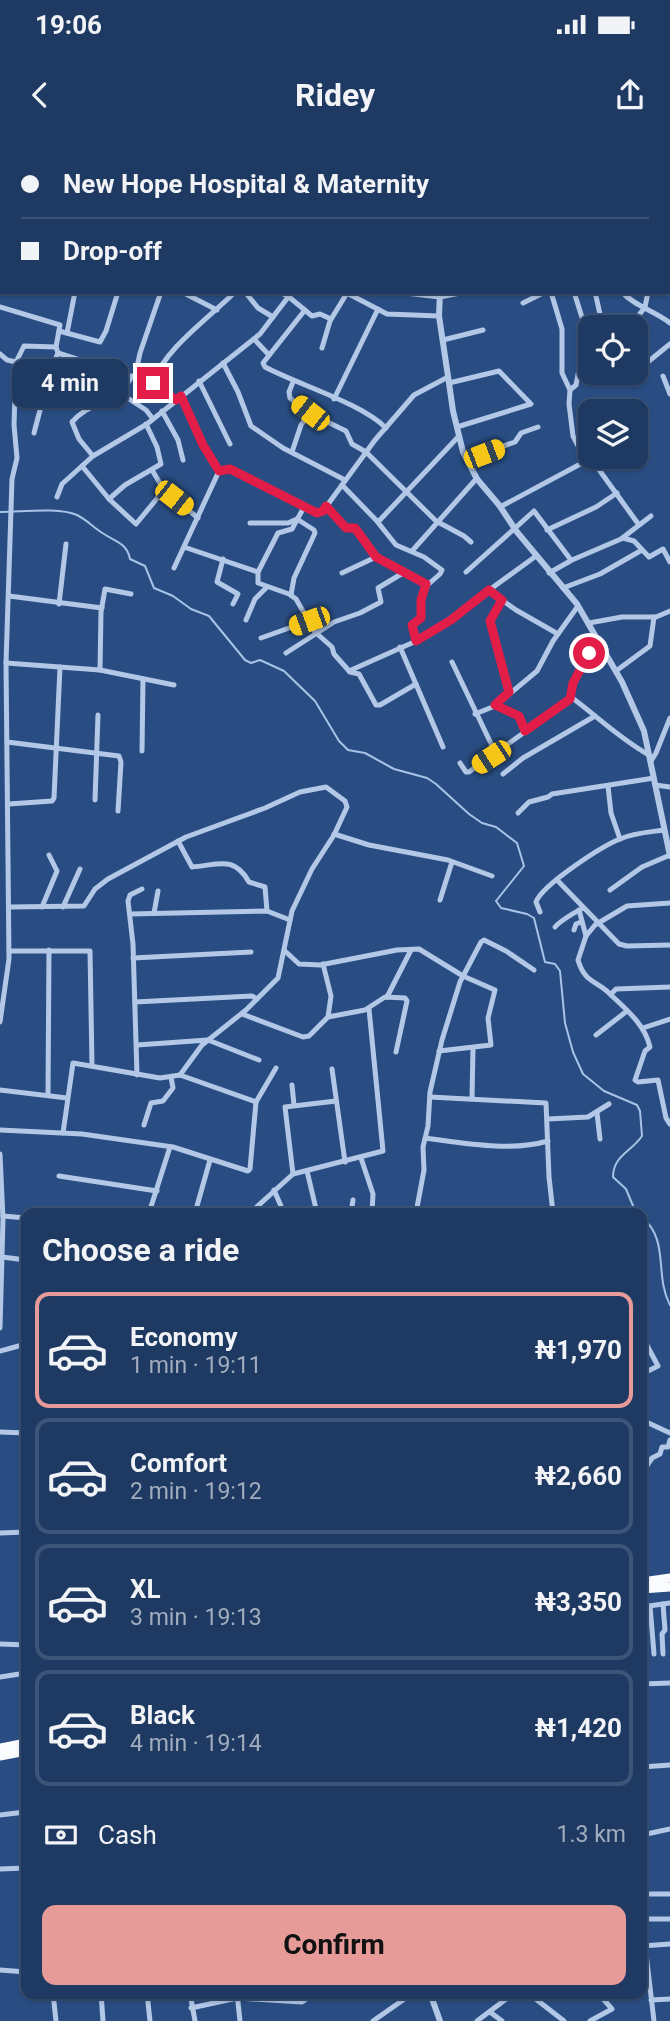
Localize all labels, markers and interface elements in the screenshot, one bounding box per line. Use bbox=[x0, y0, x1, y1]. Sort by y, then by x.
text: 19:06 bbox=[35, 10, 102, 40]
icon: back bbox=[21, 76, 59, 114]
text: Ridey bbox=[295, 76, 375, 114]
icon: share bbox=[611, 76, 649, 114]
text: New Hope Hospital & Maternity bbox=[63, 169, 429, 199]
text: Drop-off bbox=[63, 236, 162, 266]
map controls bbox=[578, 315, 648, 469]
button: locate bbox=[578, 315, 648, 385]
callout: 4 min bbox=[13, 358, 128, 408]
route end bbox=[137, 367, 169, 399]
text: 4 min bbox=[41, 370, 99, 397]
car bbox=[287, 392, 334, 434]
button: layers bbox=[578, 399, 648, 469]
car bbox=[461, 437, 508, 471]
car bbox=[151, 477, 198, 519]
car bbox=[286, 604, 333, 638]
route start bbox=[573, 637, 605, 669]
car bbox=[468, 737, 515, 777]
text: Choose a ride bbox=[42, 1231, 239, 1269]
icon: car bbox=[46, 1319, 109, 1382]
text: Economy bbox=[130, 1322, 237, 1352]
text: ₦1,970 bbox=[535, 1335, 622, 1365]
text: 1 min · 19:11 bbox=[130, 1352, 262, 1379]
icon: car bbox=[46, 1445, 109, 1508]
text: Comfort bbox=[130, 1448, 227, 1478]
text: ₦2,660 bbox=[535, 1461, 622, 1491]
text: 2 min · 19:12 bbox=[130, 1478, 262, 1505]
icon: car bbox=[46, 1571, 109, 1634]
text: XL bbox=[130, 1574, 161, 1604]
text: ₦3,350 bbox=[535, 1587, 622, 1617]
text: 3 min · 19:13 bbox=[130, 1604, 262, 1631]
icon: car bbox=[46, 1697, 109, 1760]
text: Black bbox=[130, 1700, 195, 1730]
text: ₦1,420 bbox=[535, 1713, 622, 1743]
text: 4 min · 19:14 bbox=[130, 1730, 262, 1757]
icon: cash bbox=[42, 1816, 80, 1854]
text: Cash bbox=[98, 1820, 157, 1850]
text: 1.3 km bbox=[557, 1821, 626, 1848]
button: Confirm bbox=[42, 1905, 626, 1985]

